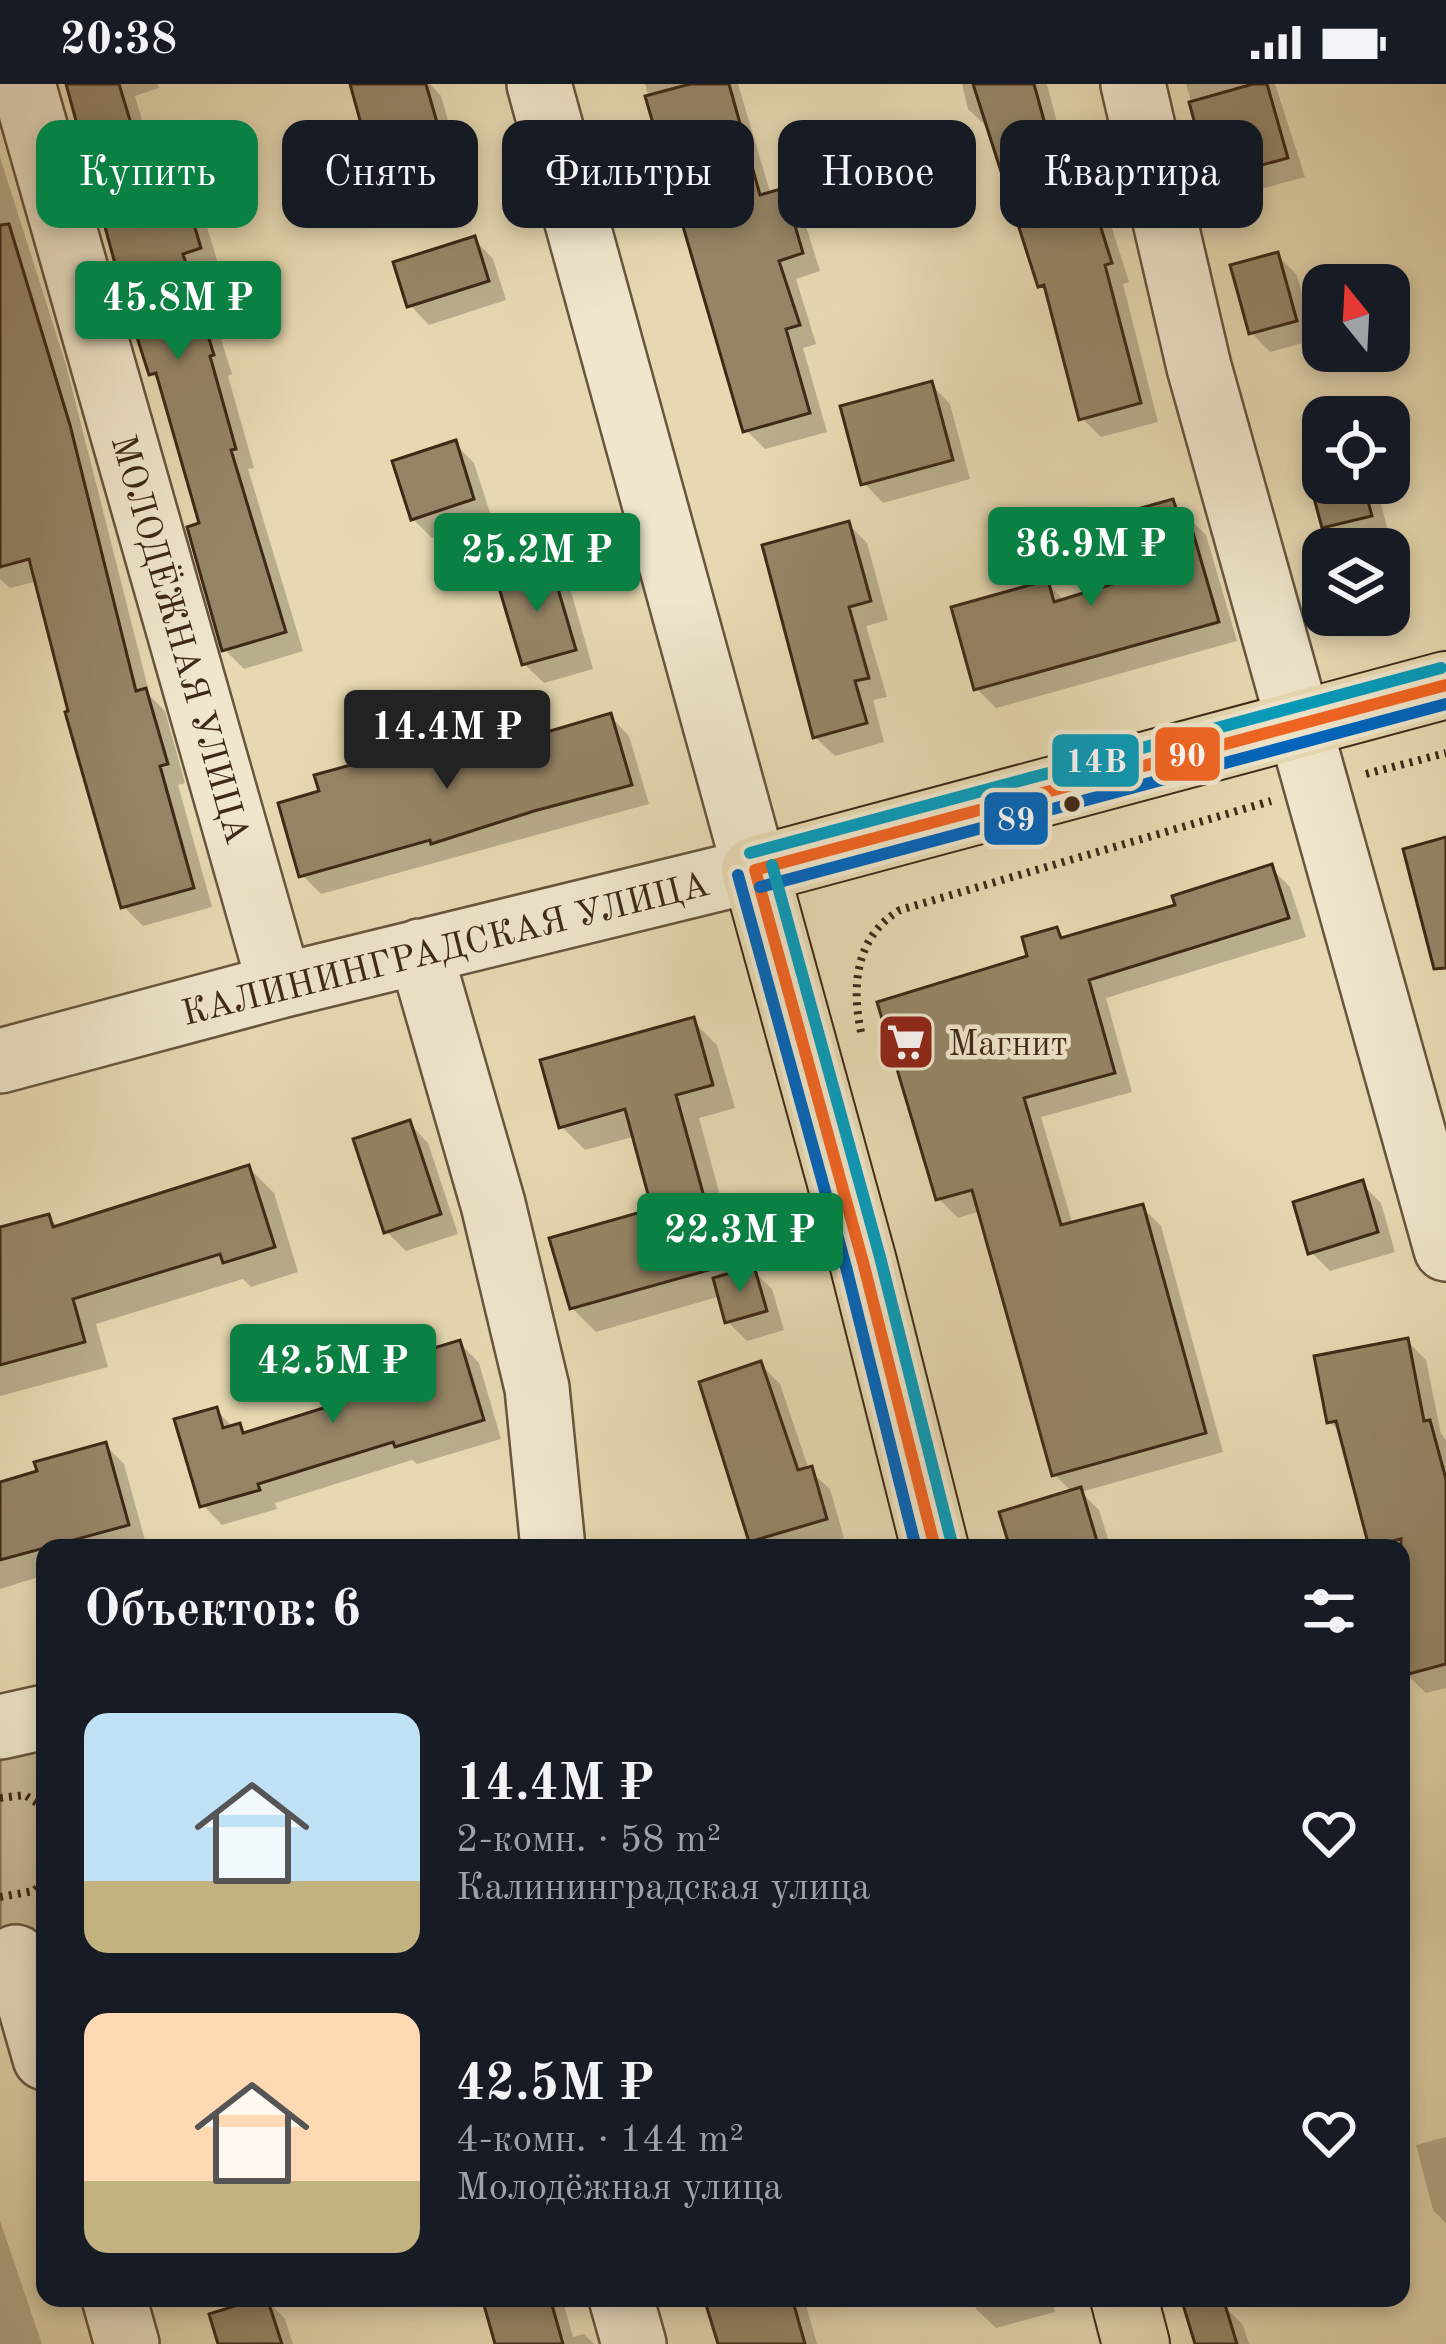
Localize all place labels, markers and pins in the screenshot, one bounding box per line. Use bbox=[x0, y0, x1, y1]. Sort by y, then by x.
pin: 45.8M ₽ bbox=[67, 261, 289, 363]
pin: 36.9M ₽ bbox=[980, 507, 1202, 609]
pin: 25.2M ₽ bbox=[426, 513, 648, 615]
pin: 14.4M ₽ bbox=[336, 690, 558, 792]
unlabelled marker bbox=[1061, 793, 1083, 815]
supermarket icon: Магнит bbox=[875, 1011, 937, 1073]
place label: Магнит bbox=[948, 1028, 1068, 1064]
pin: 22.3M ₽ bbox=[629, 1193, 851, 1295]
pin: 42.5M ₽ bbox=[222, 1324, 444, 1426]

